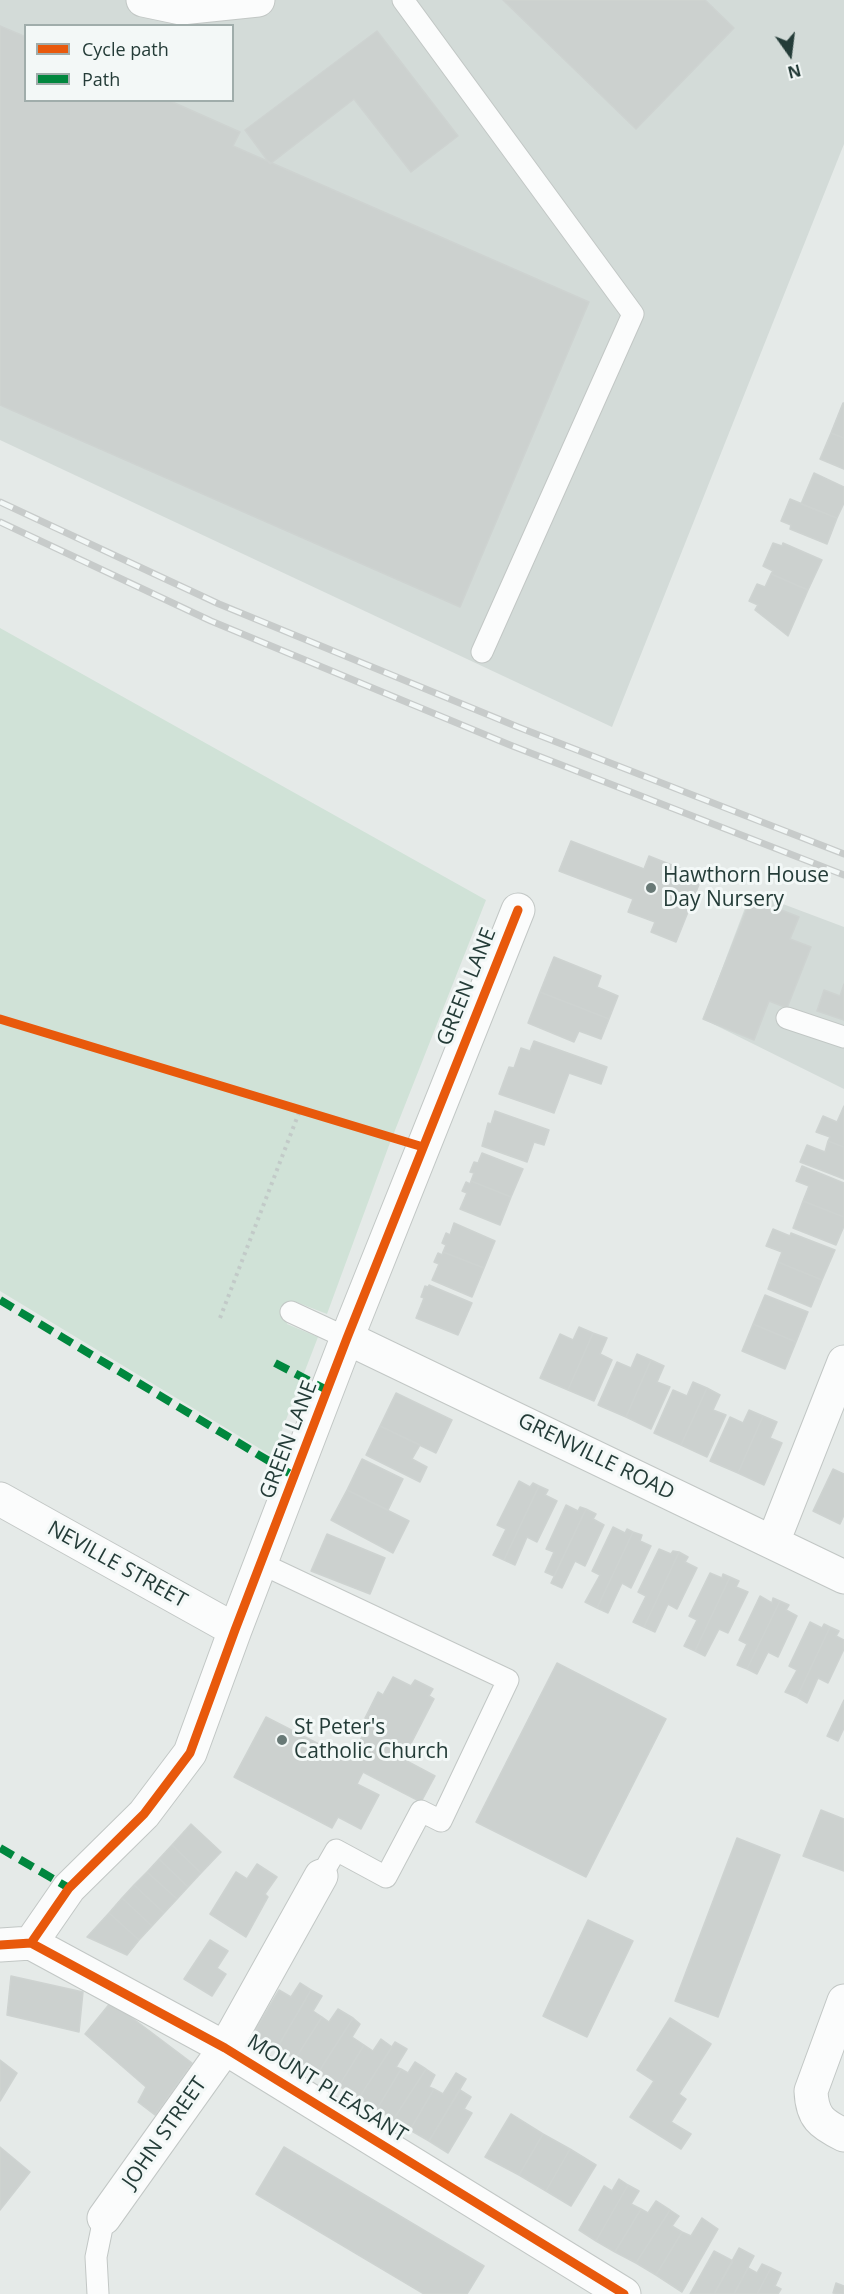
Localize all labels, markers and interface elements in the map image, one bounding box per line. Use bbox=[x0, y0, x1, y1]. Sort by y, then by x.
legend bbox=[24, 24, 234, 102]
north arrow bbox=[760, 24, 820, 84]
text: Cycle path bbox=[82, 37, 169, 61]
text: N bbox=[785, 59, 803, 84]
text: Path bbox=[82, 67, 120, 91]
place label: Hawthorn House Day Nursery bbox=[663, 863, 829, 913]
marker: Hawthorn House Day Nursery bbox=[644, 881, 658, 895]
street label: GREEN LANE bbox=[432, 925, 502, 1049]
street label: GREEN LANE bbox=[255, 1377, 323, 1503]
street label: GRENVILLE ROAD bbox=[514, 1408, 678, 1506]
street label: NEVILLE STREET bbox=[43, 1516, 191, 1614]
place label: St Peter's Catholic Church bbox=[294, 1715, 449, 1765]
marker: St Peter's Catholic Church bbox=[275, 1733, 289, 1747]
street label: MOUNT PLEASANT bbox=[242, 2030, 412, 2148]
street label: JOHN STREET bbox=[117, 2073, 213, 2193]

